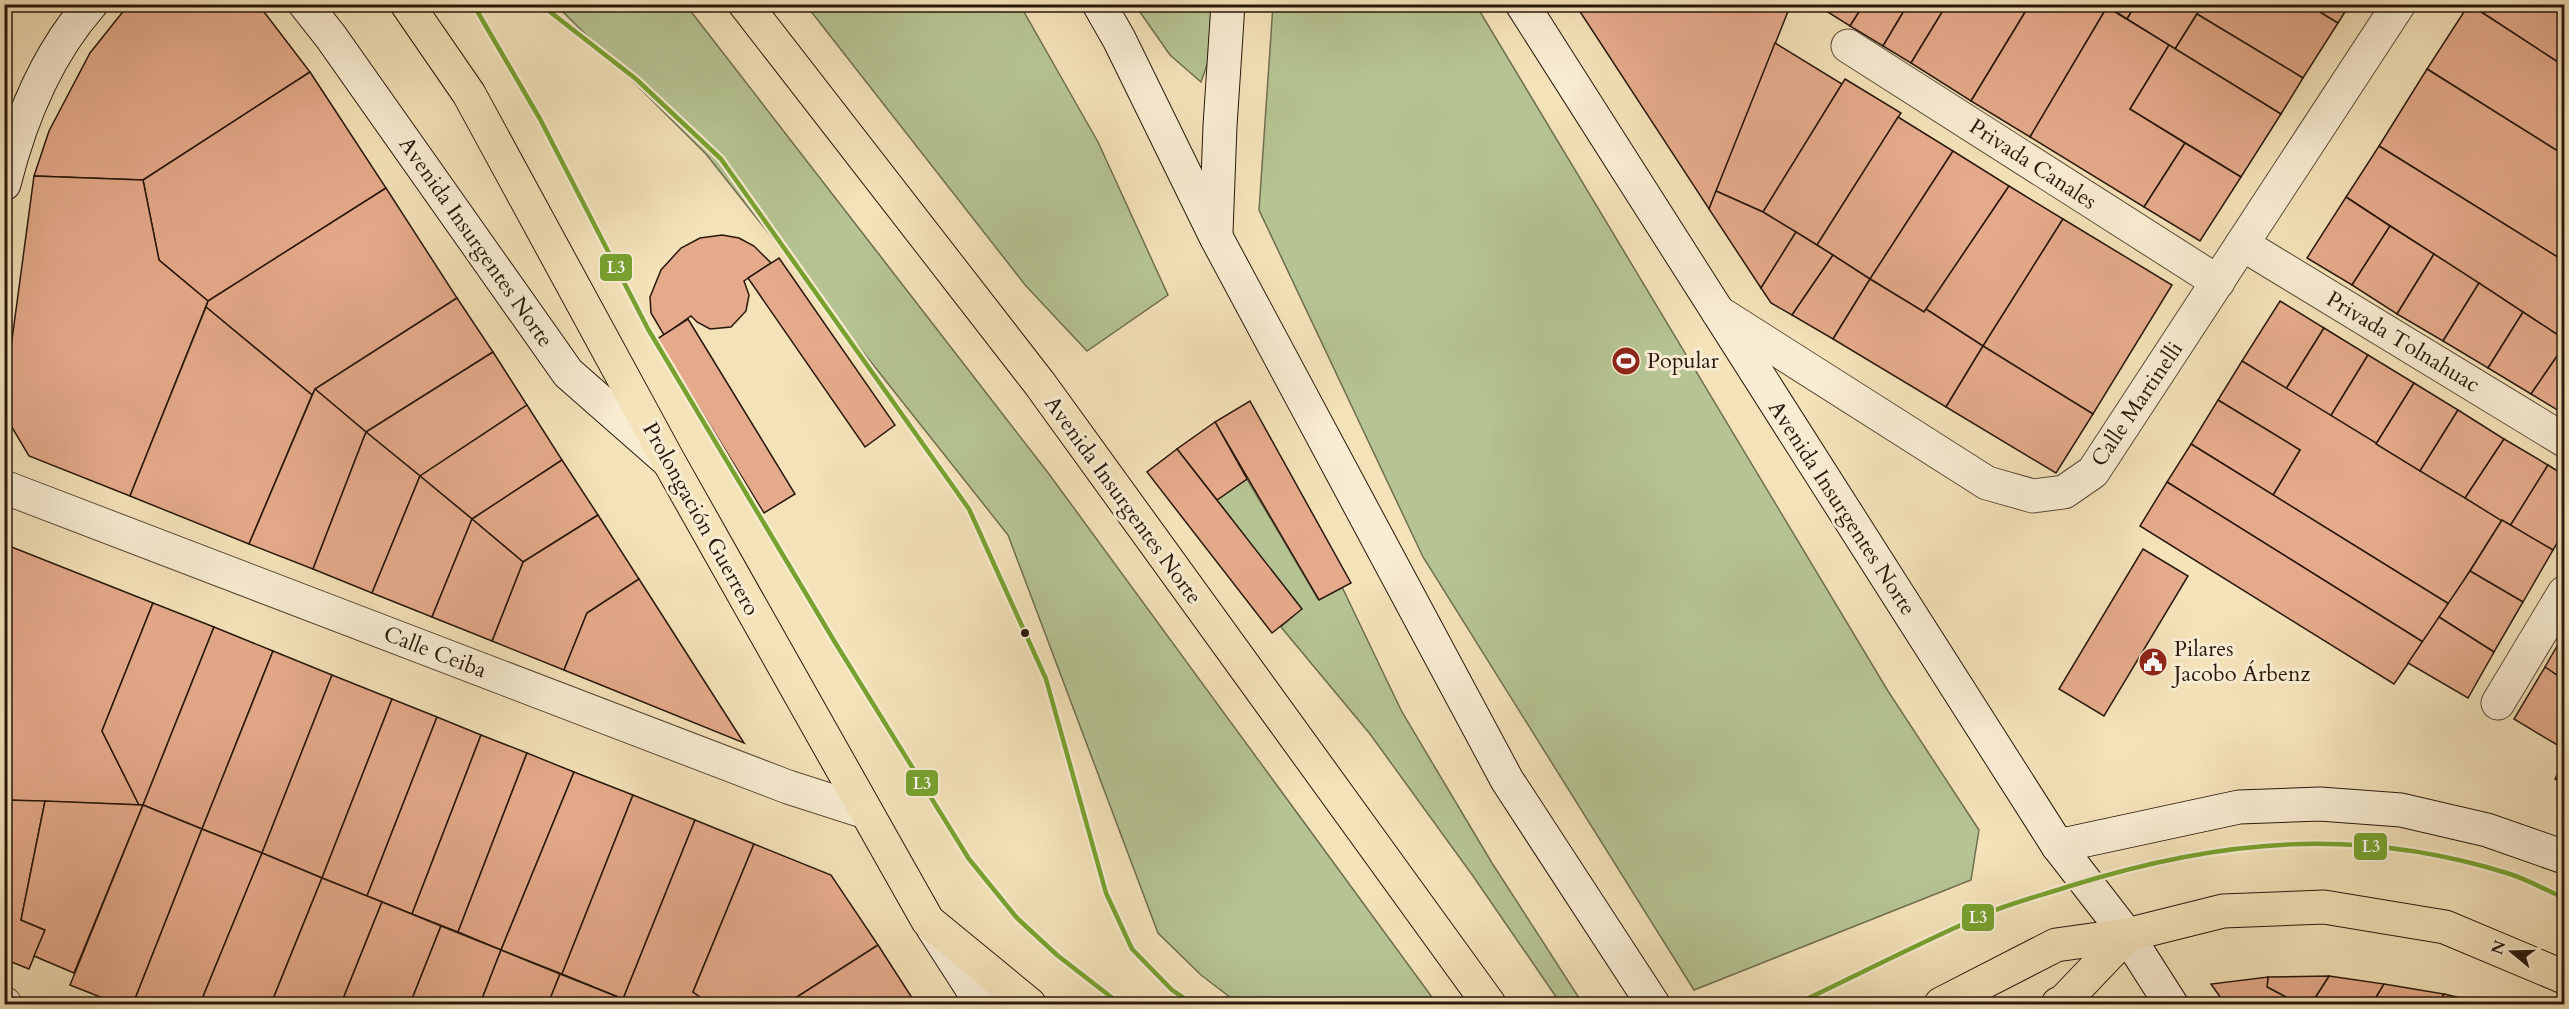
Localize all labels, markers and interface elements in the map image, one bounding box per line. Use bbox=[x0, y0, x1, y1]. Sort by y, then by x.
street label: Privada Canales bbox=[1963, 112, 2103, 216]
street label: Avenida Insurgentes Norte bbox=[392, 131, 560, 353]
line badge: L3 bbox=[599, 253, 633, 282]
text: L3 bbox=[607, 257, 625, 279]
street label: Privada Tolnahuac bbox=[2321, 284, 2485, 400]
street label: Calle Martinelli bbox=[2084, 336, 2190, 472]
sports icon: Popular bbox=[1610, 345, 1642, 377]
place label: Popular bbox=[1647, 346, 1720, 376]
street label: Avenida Insurgentes Norte bbox=[1037, 390, 1209, 610]
street label: Avenida Insurgentes Norte bbox=[1761, 395, 1923, 621]
street label: Prolongación Guerrero bbox=[635, 417, 767, 621]
street label: Calle Ceiba bbox=[379, 619, 491, 685]
unlabelled marker bbox=[1019, 627, 1031, 639]
place label: Pilares Jacobo Árbenz bbox=[2171, 634, 2310, 689]
public building icon: Pilares Jacobo Árbenz bbox=[2137, 646, 2169, 678]
line badge: L3 bbox=[905, 769, 939, 797]
text: L3 bbox=[913, 773, 931, 795]
line badge: L3 bbox=[2353, 832, 2388, 861]
text: L3 bbox=[2362, 836, 2380, 858]
line badge: L3 bbox=[1961, 903, 1995, 932]
text: L3 bbox=[1969, 907, 1987, 929]
north arrow bbox=[2482, 922, 2542, 982]
text: N bbox=[2486, 937, 2511, 958]

